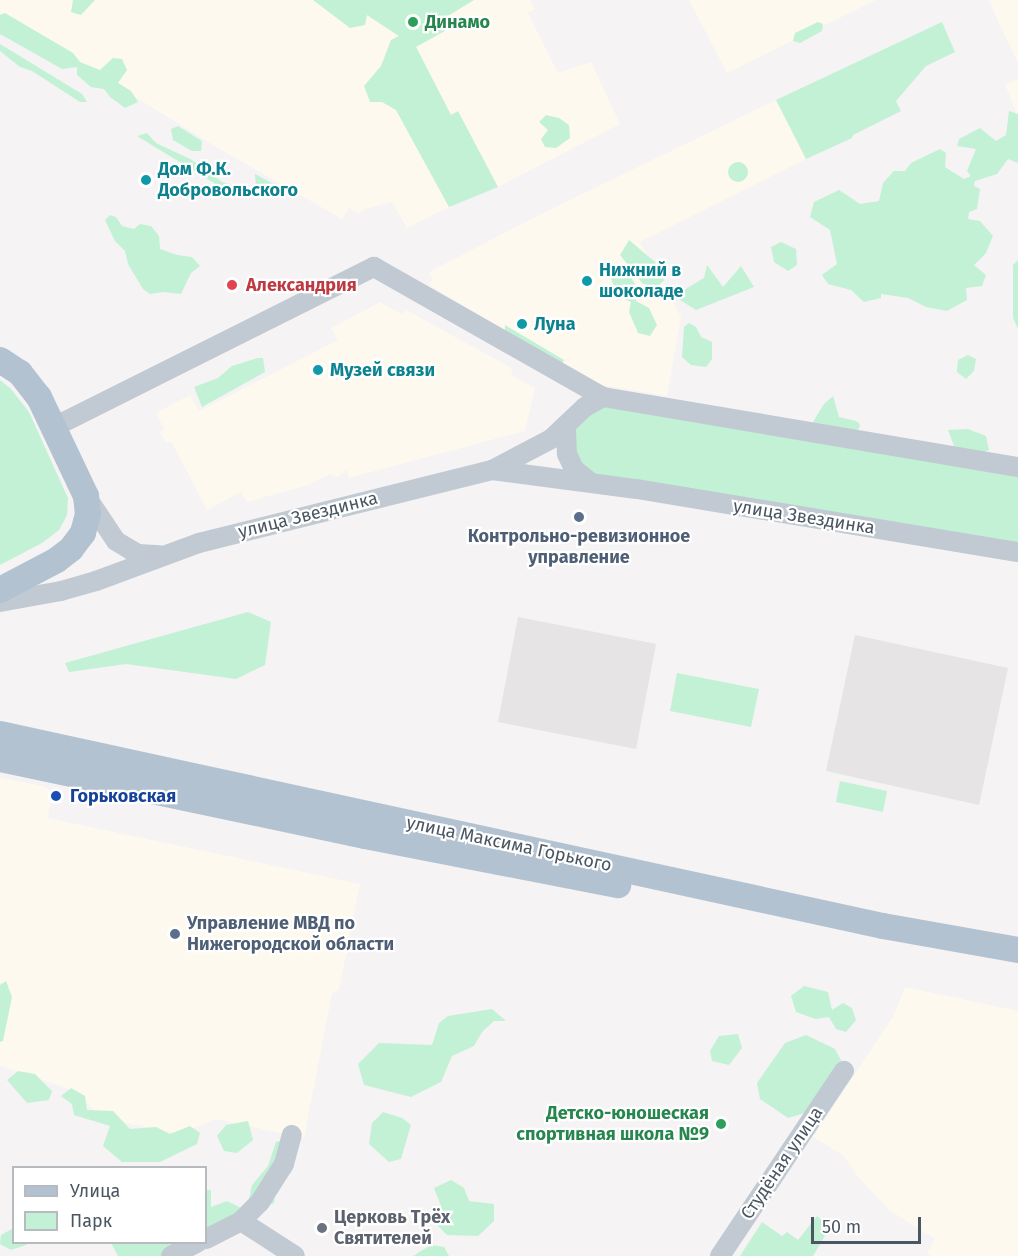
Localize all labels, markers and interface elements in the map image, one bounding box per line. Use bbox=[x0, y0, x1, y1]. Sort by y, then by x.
place label: Динамо bbox=[425, 11, 490, 33]
marker: Динамо bbox=[406, 15, 420, 29]
place label: Дом Ф.К. Добровольского bbox=[158, 159, 298, 201]
marker: Дом Ф.К. Добровольского bbox=[139, 173, 153, 187]
place label: Нижний в шоколаде bbox=[599, 260, 684, 302]
place label: Александрия bbox=[246, 274, 357, 296]
marker: Нижний в шоколаде bbox=[580, 274, 594, 288]
marker: Александрия bbox=[223, 276, 241, 294]
place label: Луна bbox=[534, 313, 576, 335]
marker: Луна bbox=[515, 317, 529, 331]
place label: Музей связи bbox=[330, 359, 435, 381]
marker: Музей связи bbox=[311, 363, 325, 377]
street label: улица Звездинка bbox=[236, 487, 380, 543]
street label: улица Звездинка bbox=[732, 495, 876, 539]
marker: Контрольно-ревизионное управление bbox=[572, 510, 586, 524]
place label: Контрольно-ревизионное управление bbox=[468, 526, 690, 568]
place label: Горьковская bbox=[70, 785, 176, 807]
marker: Горьковская bbox=[47, 787, 65, 805]
street label: улица Максима Горького bbox=[404, 812, 614, 876]
place label: Управление МВД по Нижегородской области bbox=[187, 913, 394, 956]
marker: Управление МВД по Нижегородской области bbox=[168, 927, 182, 941]
place label: Детско-юношеская спортивная школа №9 bbox=[516, 1103, 709, 1146]
street label: Студёная улица bbox=[736, 1103, 828, 1223]
marker: Детско-юношеская спортивная школа №9 bbox=[714, 1117, 728, 1131]
legend bbox=[12, 1166, 207, 1244]
text: Улица bbox=[70, 1180, 120, 1202]
scale bar bbox=[814, 1205, 924, 1243]
place label: Церковь Трёх Святителей bbox=[334, 1207, 450, 1250]
text: Парк bbox=[70, 1210, 112, 1232]
text: 50 m bbox=[822, 1216, 861, 1238]
marker: Церковь Трёх Святителей bbox=[315, 1221, 329, 1235]

